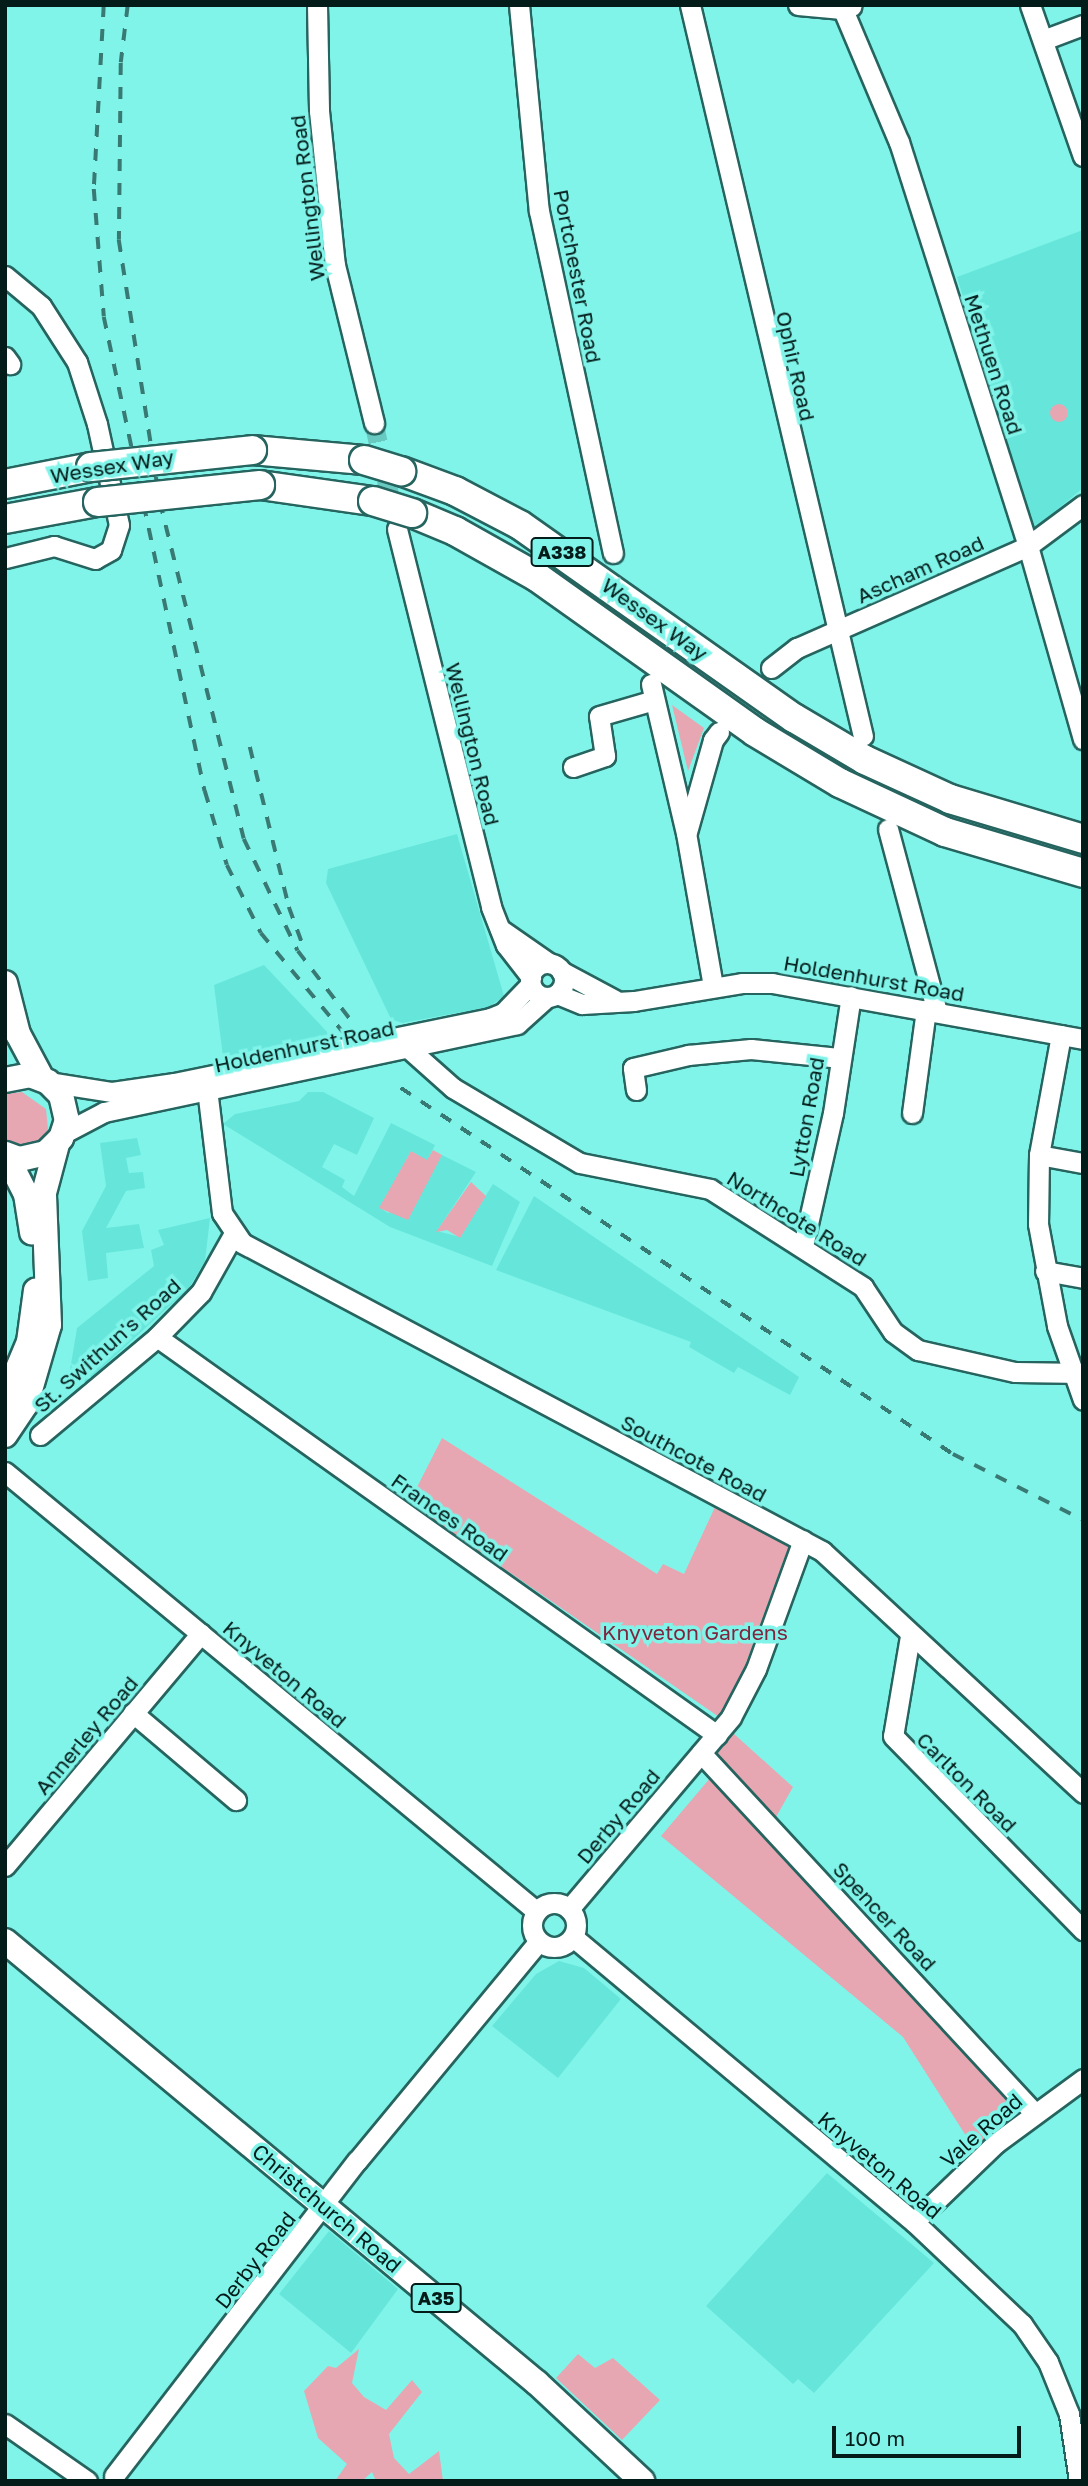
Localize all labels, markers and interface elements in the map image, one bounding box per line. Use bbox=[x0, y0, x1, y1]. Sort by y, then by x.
street label: Wellington Road bbox=[284, 114, 330, 282]
street label: Portchester Road bbox=[549, 187, 607, 365]
street label: Methuen Road bbox=[959, 291, 1029, 437]
street label: Ophir Road bbox=[771, 309, 821, 423]
street label: Wessex Way bbox=[48, 444, 176, 488]
street label: Ascham Road bbox=[852, 530, 988, 608]
road number: A338 bbox=[530, 537, 594, 568]
street label: Wessex Way bbox=[597, 572, 713, 666]
street label: Wellington Road bbox=[441, 660, 505, 828]
street label: Holdenhurst Road bbox=[782, 950, 966, 1006]
street label: Holdenhurst Road bbox=[212, 1015, 396, 1077]
street label: Lytton Road bbox=[783, 1055, 829, 1179]
street label: Northcote Road bbox=[723, 1165, 871, 1271]
street label: St. Swithun's Road bbox=[28, 1273, 186, 1417]
street label: Southcote Road bbox=[617, 1409, 771, 1507]
street label: Frances Road bbox=[387, 1467, 513, 1567]
street label: Knyveton Road bbox=[218, 1615, 352, 1733]
park label: Knyveton Gardens bbox=[602, 1619, 788, 1645]
street label: Annerley Road bbox=[29, 1671, 143, 1799]
street label: Carlton Road bbox=[912, 1727, 1022, 1837]
street label: Derby Road bbox=[571, 1763, 665, 1869]
street label: Spencer Road bbox=[828, 1856, 942, 1976]
street label: Vale Road bbox=[935, 2088, 1027, 2172]
street label: Knyveton Road bbox=[813, 2106, 947, 2224]
street label: Christchurch Road bbox=[247, 2138, 407, 2278]
street label: Derby Road bbox=[209, 2207, 301, 2313]
road number: A35 bbox=[410, 2282, 462, 2314]
scale bar bbox=[836, 2412, 1025, 2456]
text: 100 m bbox=[845, 2425, 905, 2451]

